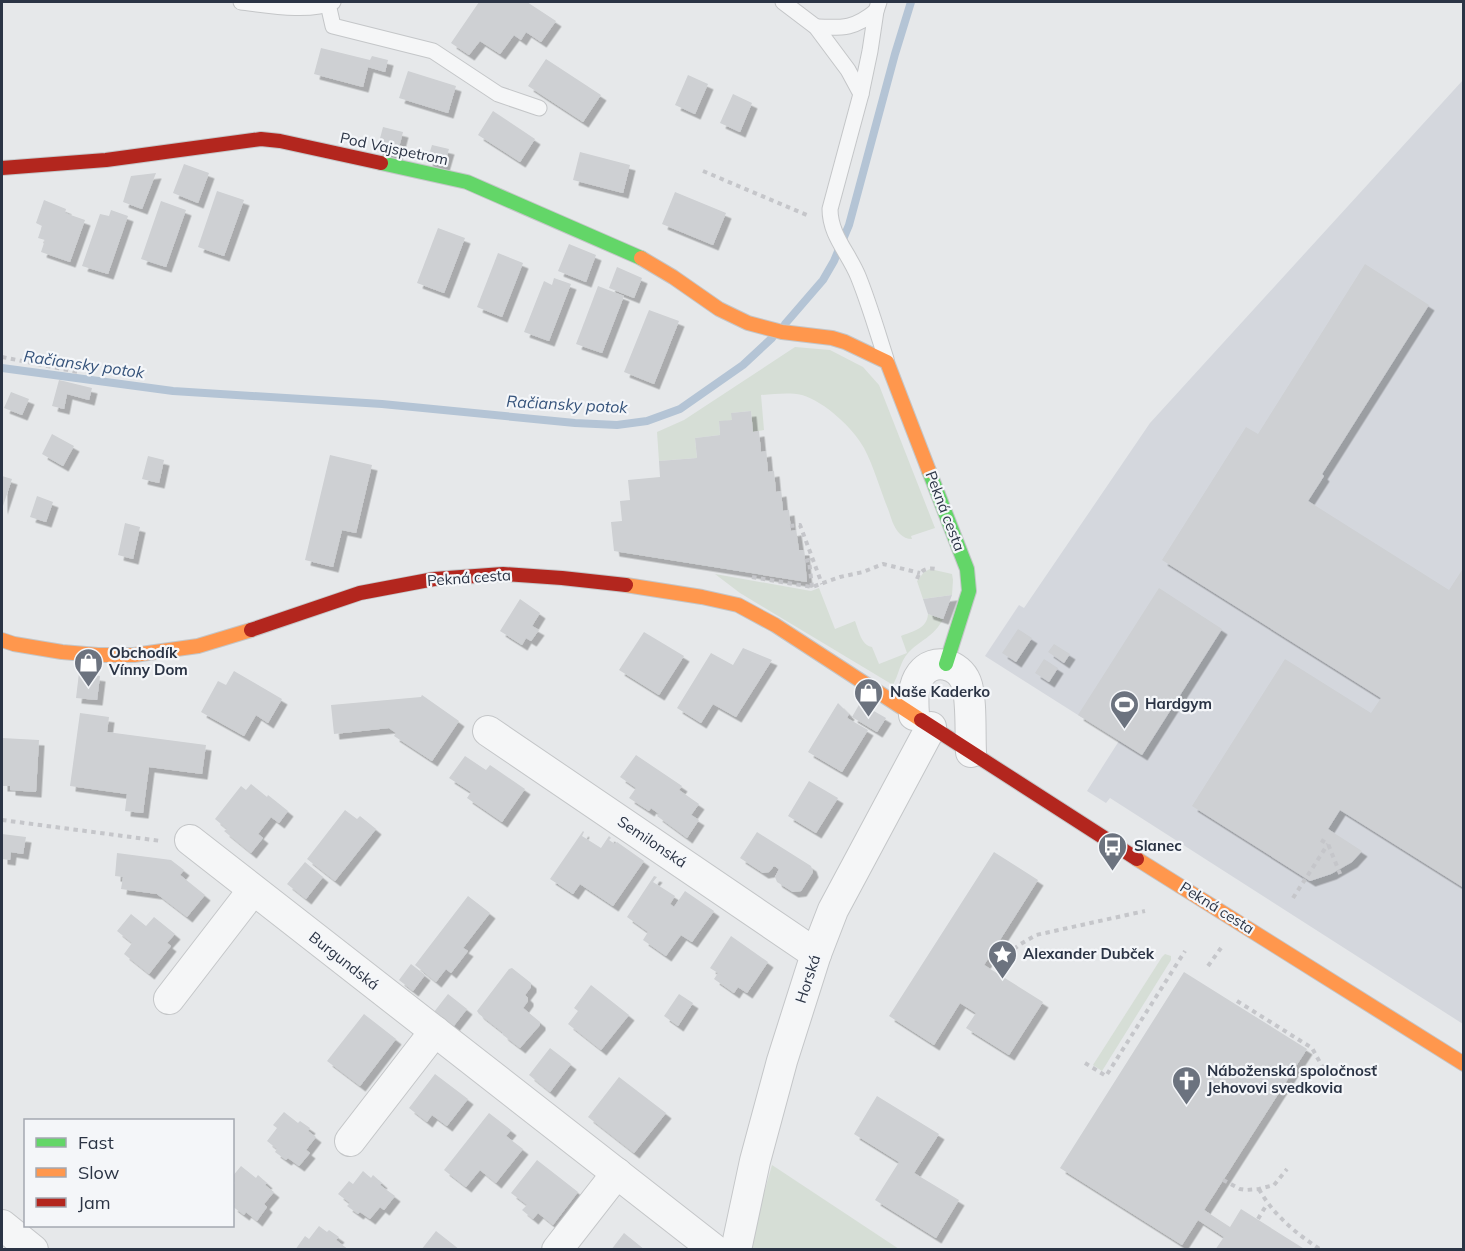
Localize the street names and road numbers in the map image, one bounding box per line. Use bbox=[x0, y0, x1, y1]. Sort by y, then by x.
street label: Pod Vajspetrom bbox=[338, 128, 450, 169]
street label: Pekná cesta bbox=[922, 468, 969, 553]
street label: Pekná cesta bbox=[426, 565, 512, 590]
street label: Semilonská bbox=[614, 812, 690, 872]
street label: Pekná cesta bbox=[1177, 877, 1258, 938]
street label: Burgundská bbox=[305, 927, 383, 994]
street label: Horská bbox=[791, 952, 824, 1005]

